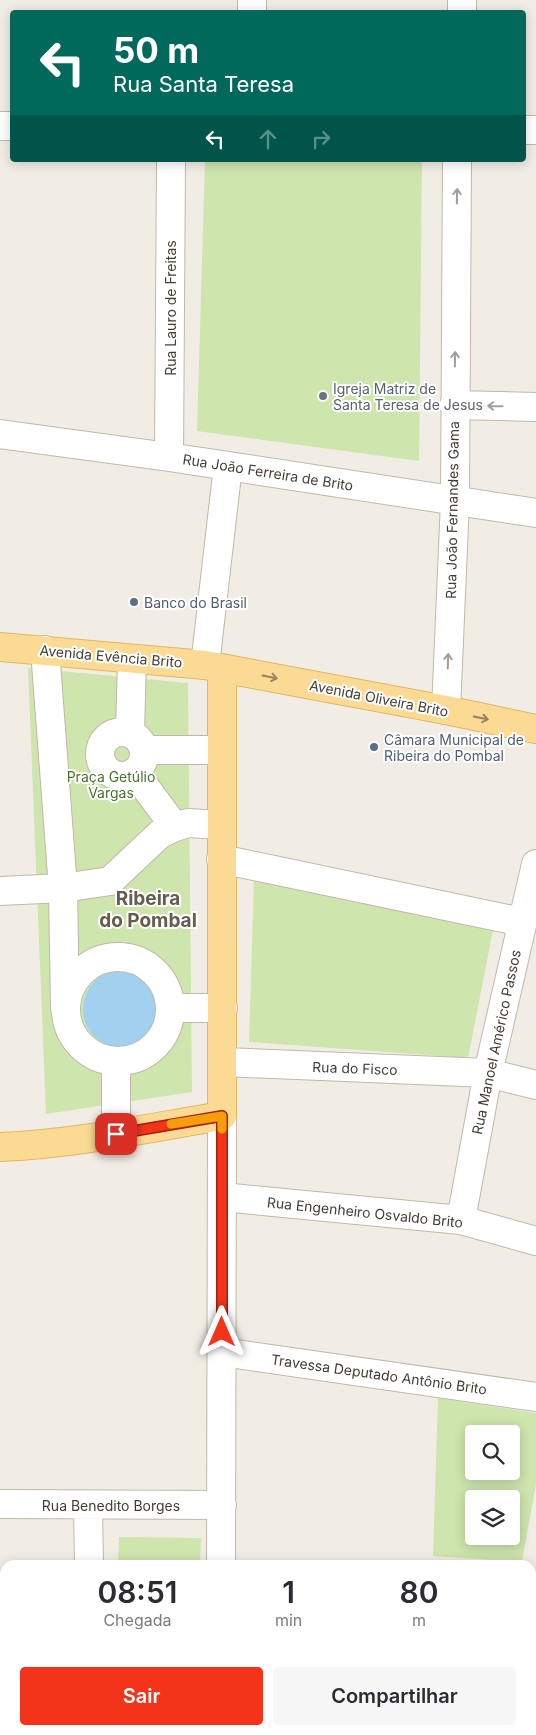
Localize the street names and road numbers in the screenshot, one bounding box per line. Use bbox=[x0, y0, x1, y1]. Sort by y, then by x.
street label: Rua Lauro de Freitas bbox=[162, 240, 179, 376]
street label: Rua João Fernandes Gama bbox=[442, 421, 462, 599]
street label: Rua João Ferreira de Brito bbox=[182, 450, 354, 494]
street label: Avenida Evência Brito bbox=[39, 641, 183, 671]
street label: Avenida Oliveira Brito bbox=[308, 676, 450, 720]
street label: Rua Manoel Américo Passos bbox=[468, 948, 524, 1136]
street label: Rua do Fisco bbox=[312, 1058, 398, 1078]
street label: Rua Engenheiro Osvaldo Brito bbox=[266, 1193, 464, 1231]
street label: Travessa Deputado Antônio Brito bbox=[270, 1350, 488, 1398]
street label: Rua Benedito Borges bbox=[42, 1497, 180, 1514]

